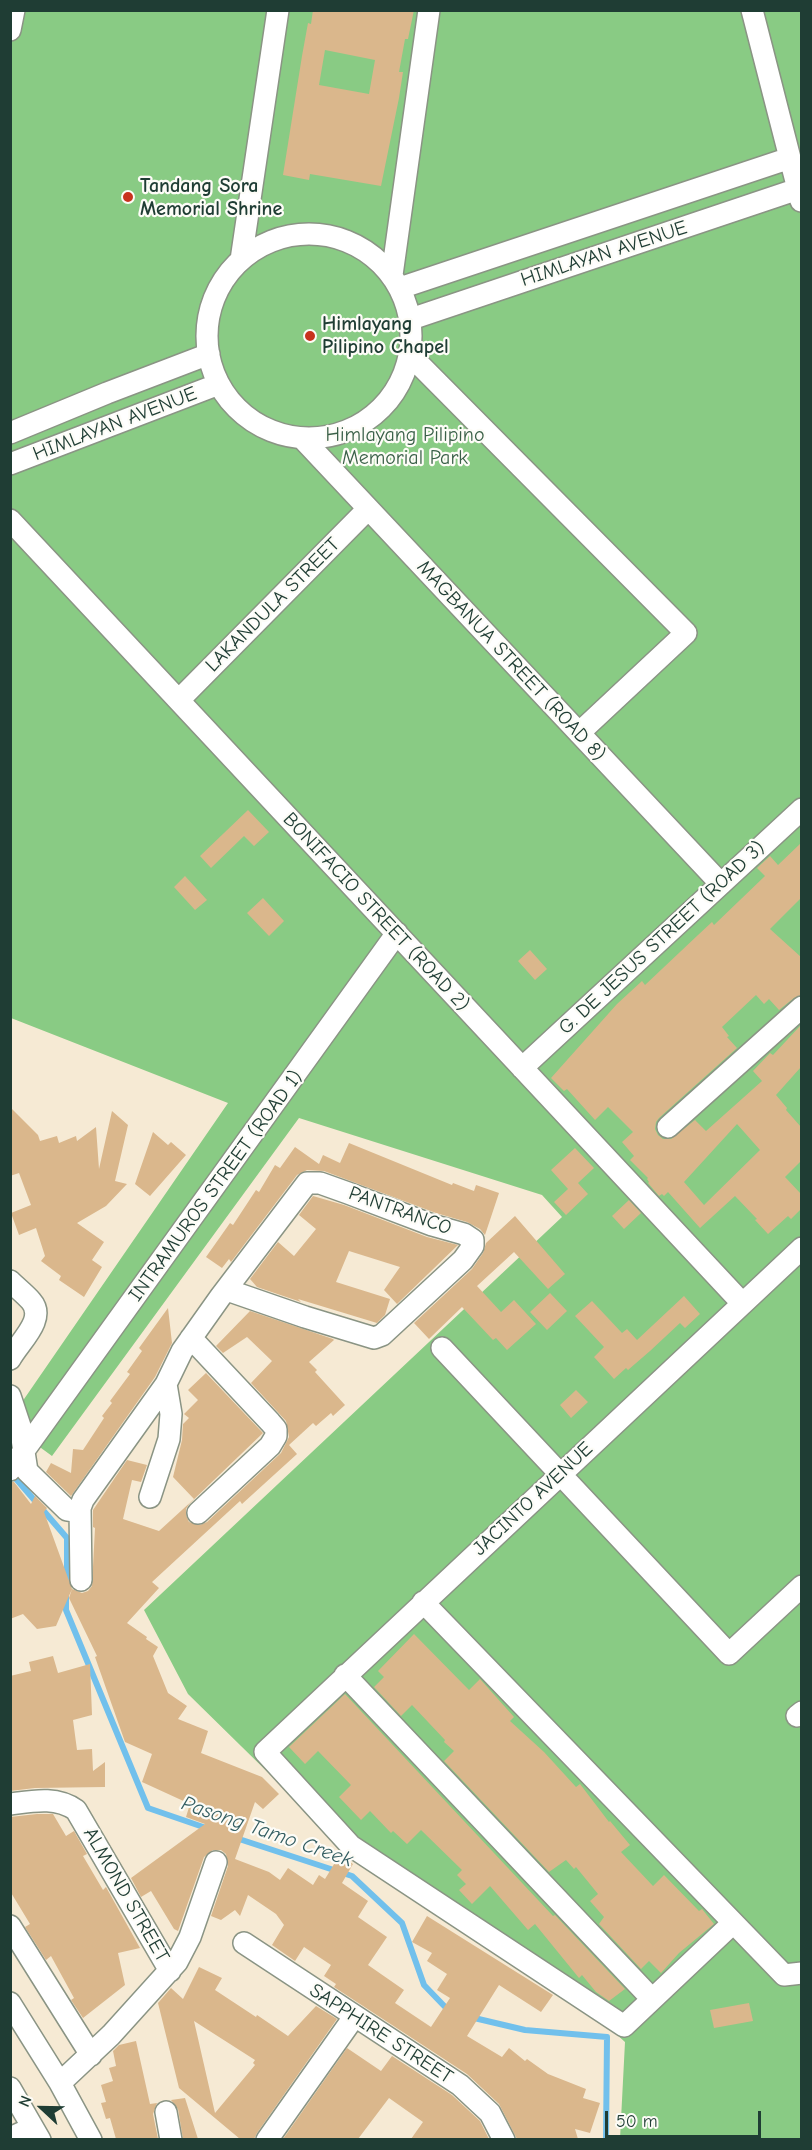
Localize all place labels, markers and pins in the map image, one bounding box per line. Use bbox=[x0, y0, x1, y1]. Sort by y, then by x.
place label: Tandang Sora Memorial Shrine bbox=[140, 174, 282, 221]
marker: Tandang Sora Memorial Shrine bbox=[121, 190, 135, 204]
place label: Himlayang Pilipino Chapel bbox=[322, 312, 449, 359]
marker: Himlayang Pilipino Chapel bbox=[303, 329, 317, 343]

